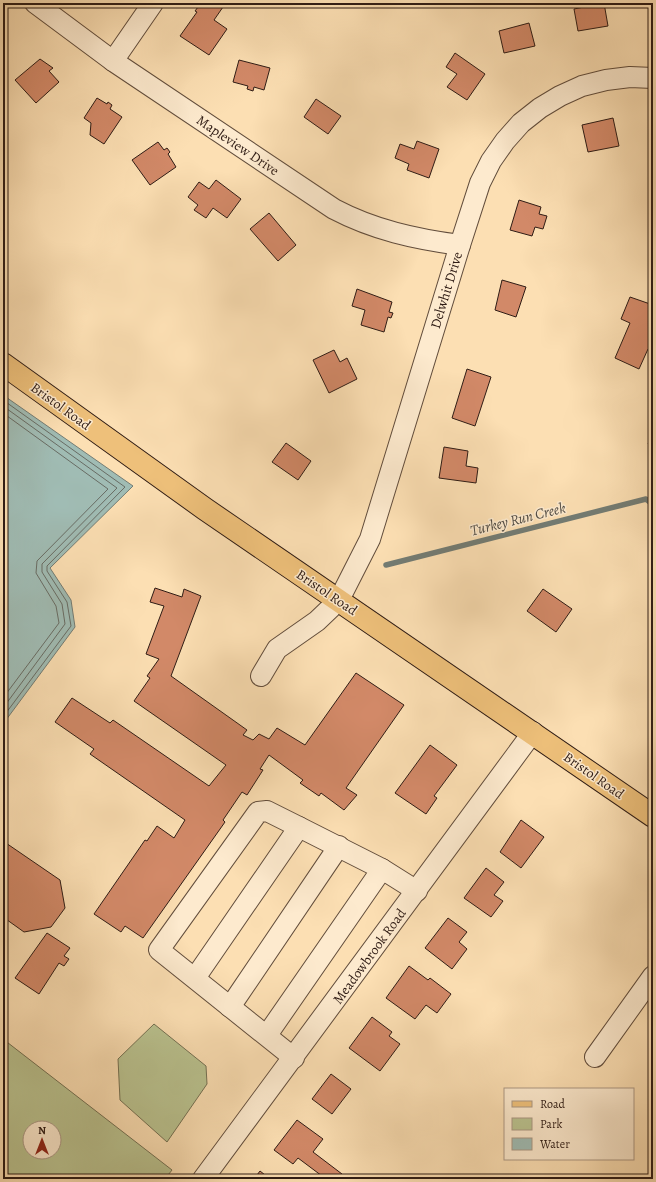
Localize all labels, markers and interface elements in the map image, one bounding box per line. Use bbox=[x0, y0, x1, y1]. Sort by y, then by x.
street label: Mapleview Drive bbox=[193, 111, 283, 180]
street label: Delwhit Drive bbox=[426, 249, 467, 331]
street label: Bristol Road bbox=[27, 378, 95, 435]
water label: Turkey Run Creek bbox=[468, 497, 568, 541]
street label: Bristol Road bbox=[292, 565, 361, 620]
street label: Bristol Road bbox=[560, 748, 628, 804]
street label: Meadowbrook Road bbox=[328, 904, 411, 1008]
legend bbox=[504, 1088, 634, 1160]
text: Road bbox=[540, 1096, 566, 1112]
text: Park bbox=[540, 1116, 563, 1132]
north arrow bbox=[22, 1120, 62, 1160]
text: N bbox=[38, 1123, 46, 1138]
text: Water bbox=[539, 1136, 570, 1152]

